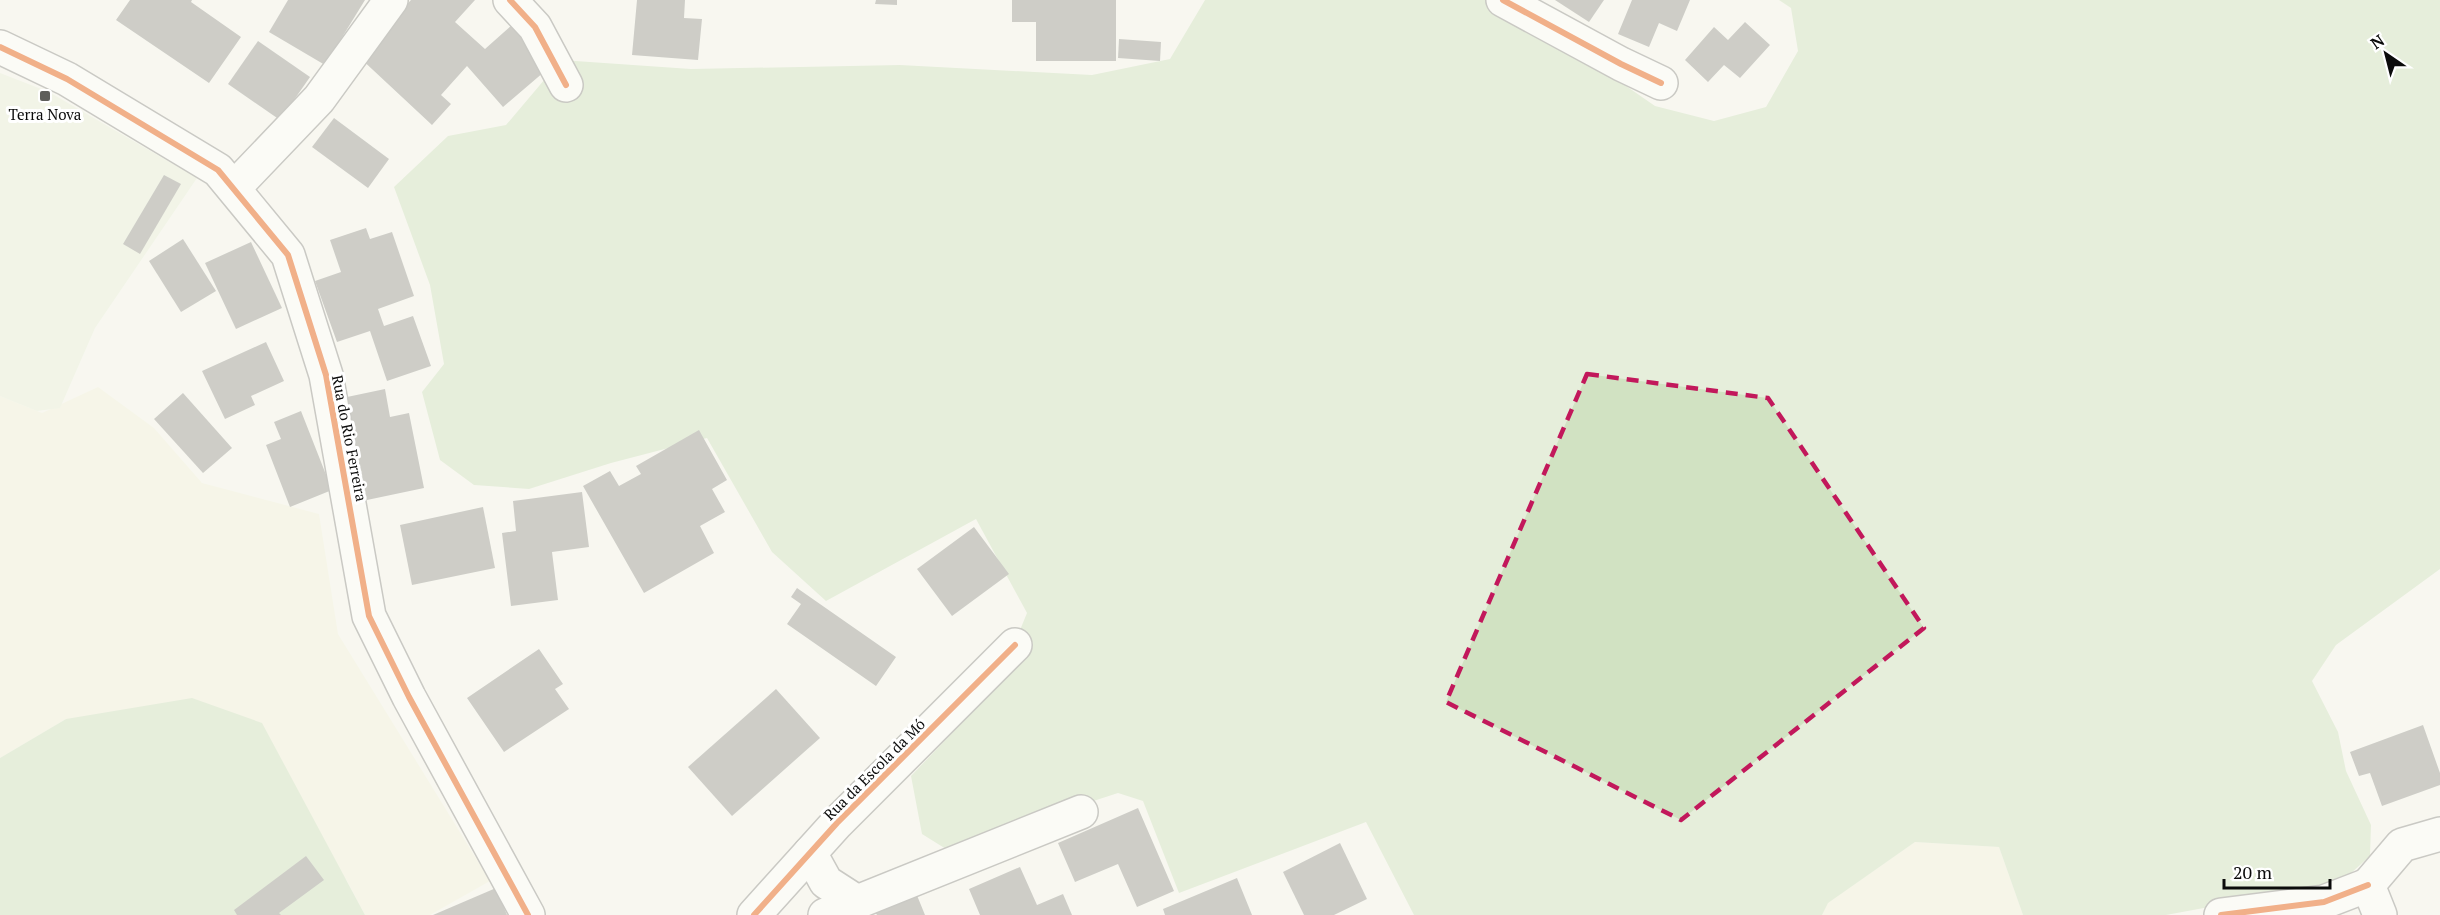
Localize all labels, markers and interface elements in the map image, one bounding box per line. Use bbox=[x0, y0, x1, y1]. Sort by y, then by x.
north arrow bbox=[2356, 24, 2416, 84]
text: N bbox=[2366, 29, 2389, 54]
marker: Terra Nova bbox=[38, 89, 52, 103]
place label: Terra Nova bbox=[9, 104, 82, 124]
street label: Rua do Rio Ferreira bbox=[328, 373, 372, 503]
street label: Rua da Escola da Mó bbox=[819, 714, 929, 824]
scale bar bbox=[2224, 852, 2330, 890]
text: 20 m bbox=[2233, 860, 2273, 884]

